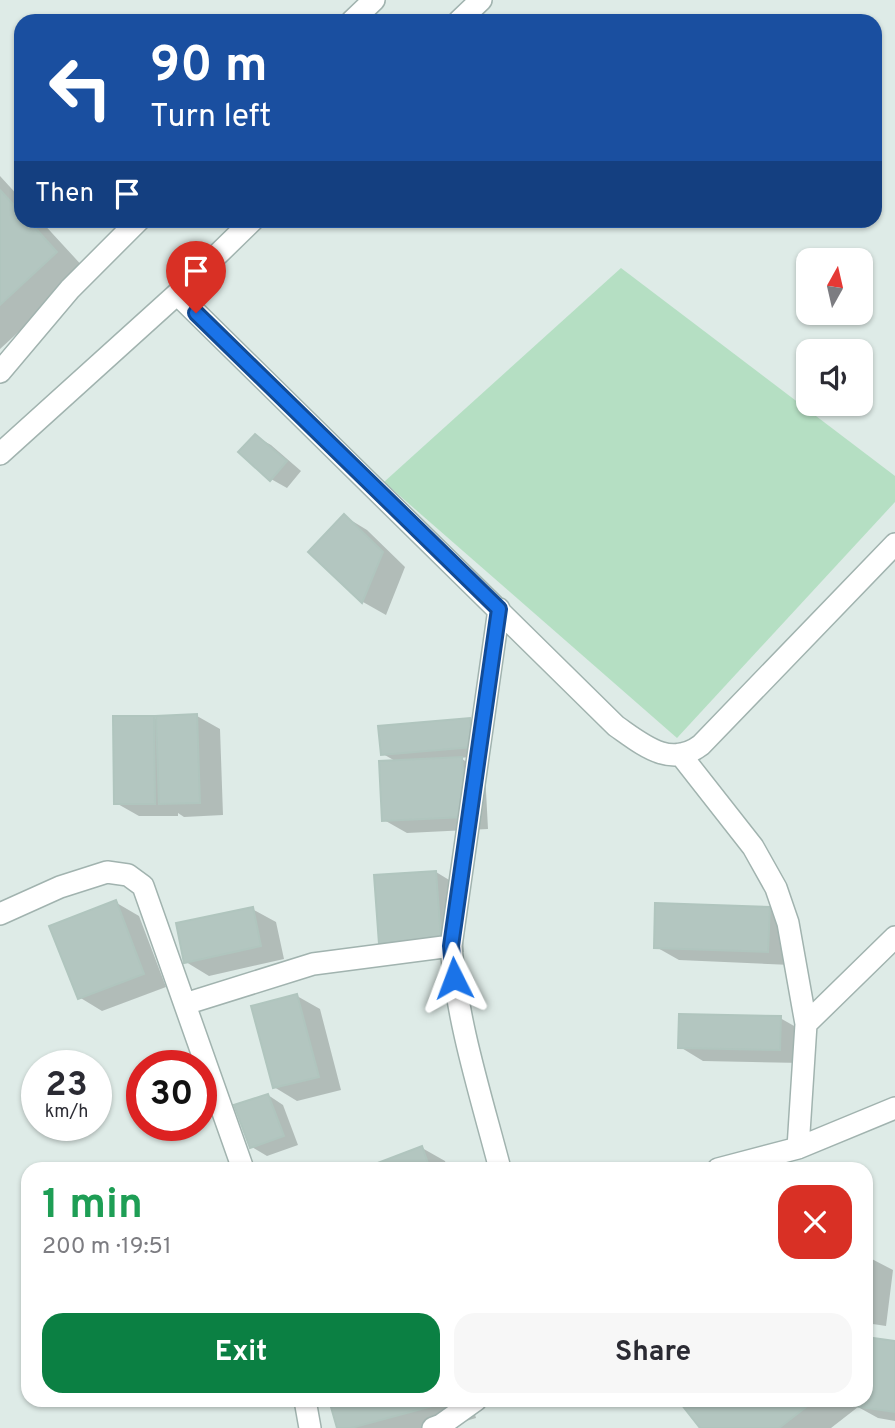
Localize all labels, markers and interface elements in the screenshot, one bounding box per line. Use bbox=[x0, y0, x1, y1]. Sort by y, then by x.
text: 90 m bbox=[150, 37, 268, 99]
icon: left bbox=[35, 42, 126, 133]
text: Turn left bbox=[150, 98, 271, 138]
icon: arrive bbox=[108, 175, 146, 213]
text: Then bbox=[35, 178, 94, 211]
pin bbox=[166, 241, 226, 313]
north arrow bbox=[796, 248, 873, 326]
map controls bbox=[796, 248, 873, 416]
icon: arrive bbox=[177, 252, 215, 290]
button: sound bbox=[796, 339, 873, 416]
position arrow bbox=[417, 941, 491, 1015]
speed limit sign: 30 bbox=[126, 1050, 217, 1141]
text: 23 bbox=[45, 1064, 88, 1108]
text: km/h bbox=[45, 1101, 88, 1124]
text: 1 min bbox=[42, 1180, 143, 1233]
button: close bbox=[778, 1185, 852, 1259]
text: 200 m · 19:51 bbox=[42, 1233, 171, 1262]
button: Exit bbox=[42, 1313, 440, 1393]
button: Share bbox=[454, 1313, 852, 1393]

